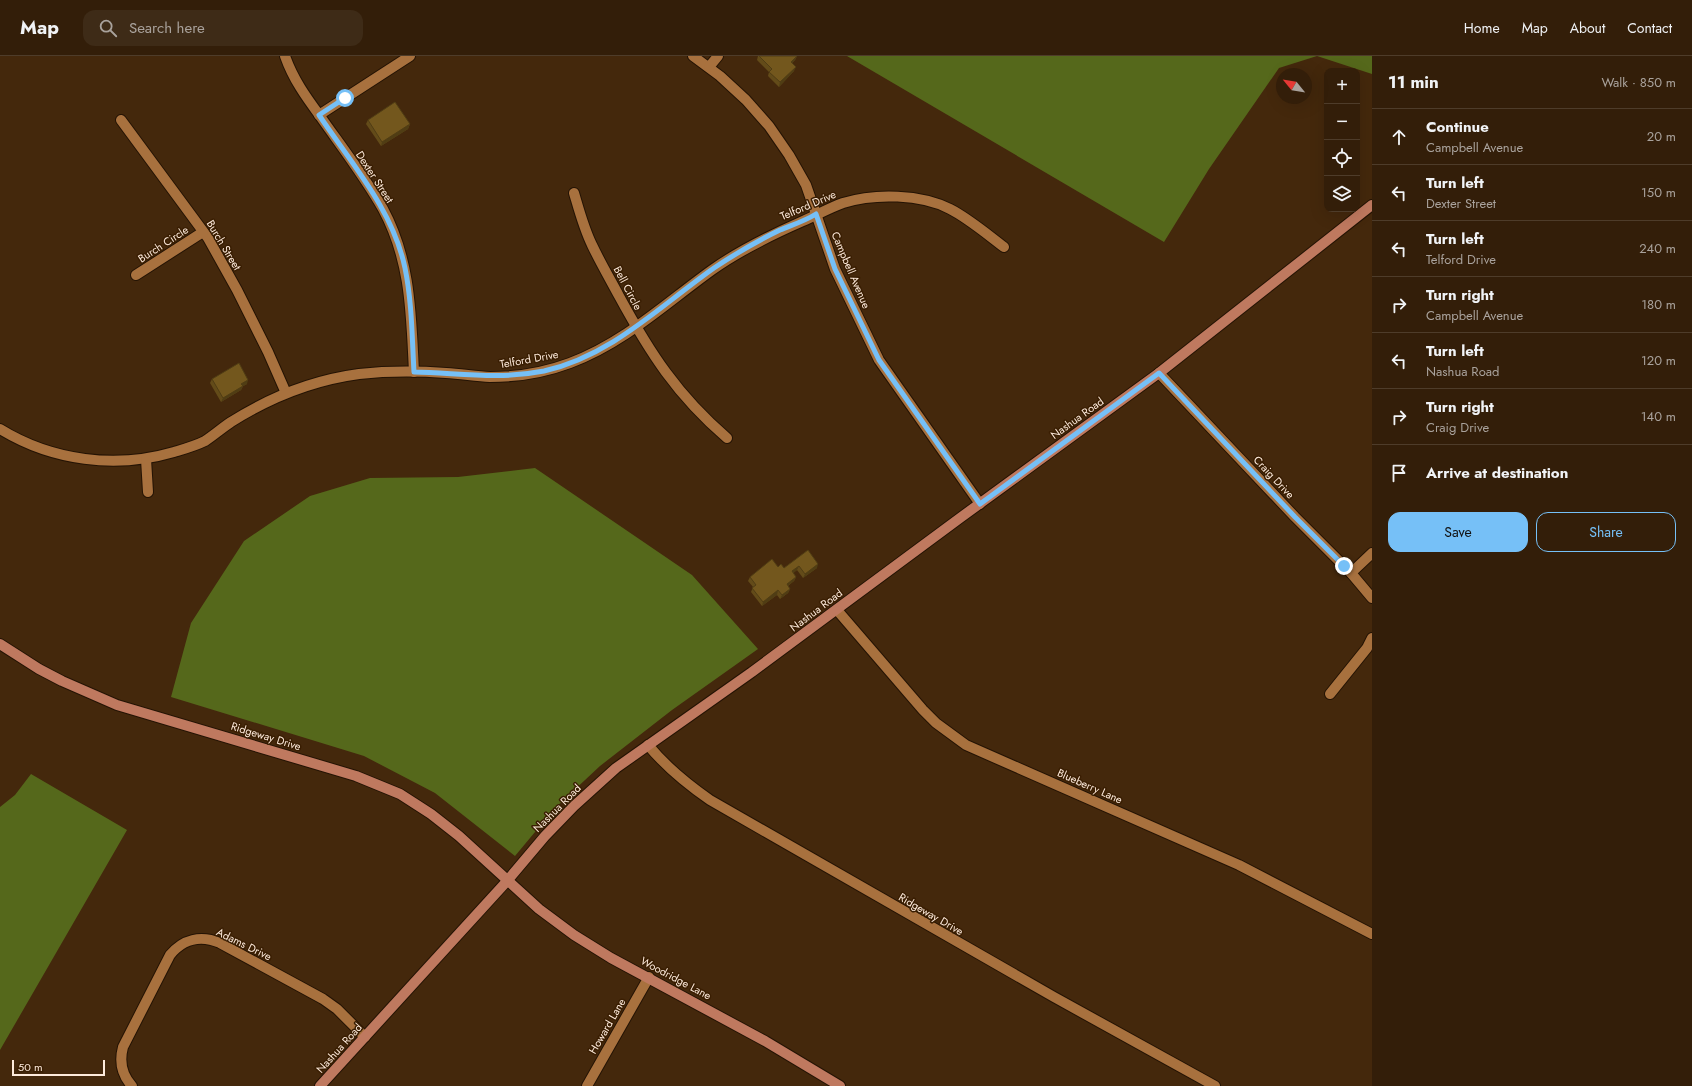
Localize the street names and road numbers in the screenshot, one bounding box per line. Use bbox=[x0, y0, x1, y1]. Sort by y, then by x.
street label: Dexter Street bbox=[352, 148, 398, 206]
street label: Telford Drive bbox=[778, 186, 839, 224]
street label: Burch Street bbox=[203, 217, 245, 273]
street label: Burch Circle bbox=[135, 222, 192, 266]
street label: Campbell Avenue bbox=[828, 229, 875, 311]
street label: Bell Circle bbox=[610, 263, 646, 313]
street label: Telford Drive bbox=[498, 346, 560, 372]
street label: Nashua Road bbox=[1047, 393, 1107, 443]
street label: Craig Drive bbox=[1250, 452, 1298, 502]
street label: Nashua Road bbox=[786, 585, 846, 635]
street label: Ridgeway Drive bbox=[229, 718, 303, 754]
street label: Blueberry Lane bbox=[1055, 765, 1125, 808]
street label: Nashua Road bbox=[529, 780, 585, 836]
street label: Ridgeway Drive bbox=[896, 889, 967, 939]
street label: Adams Drive bbox=[214, 924, 275, 964]
street label: Woodridge Lane bbox=[638, 953, 715, 1004]
street label: Howard Lane bbox=[585, 995, 629, 1057]
street label: Nashua Road bbox=[312, 1020, 366, 1076]

